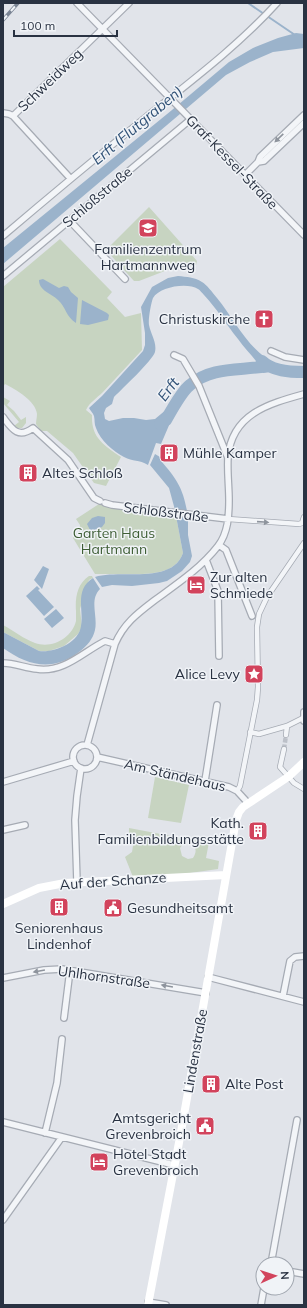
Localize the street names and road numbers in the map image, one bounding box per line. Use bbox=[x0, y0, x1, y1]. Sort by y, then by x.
street label: Schweidweg bbox=[14, 45, 86, 115]
street label: Graf-Kessel-Straße bbox=[182, 111, 282, 213]
street label: Schloßstraße bbox=[58, 163, 136, 231]
street label: Schloßstraße bbox=[122, 498, 210, 526]
street label: Am Ständehaus bbox=[122, 755, 228, 795]
street label: Auf der Schanze bbox=[59, 868, 167, 894]
street label: Uhlhornstraße bbox=[57, 962, 151, 992]
street label: Lindenstraße bbox=[179, 1008, 211, 1094]

